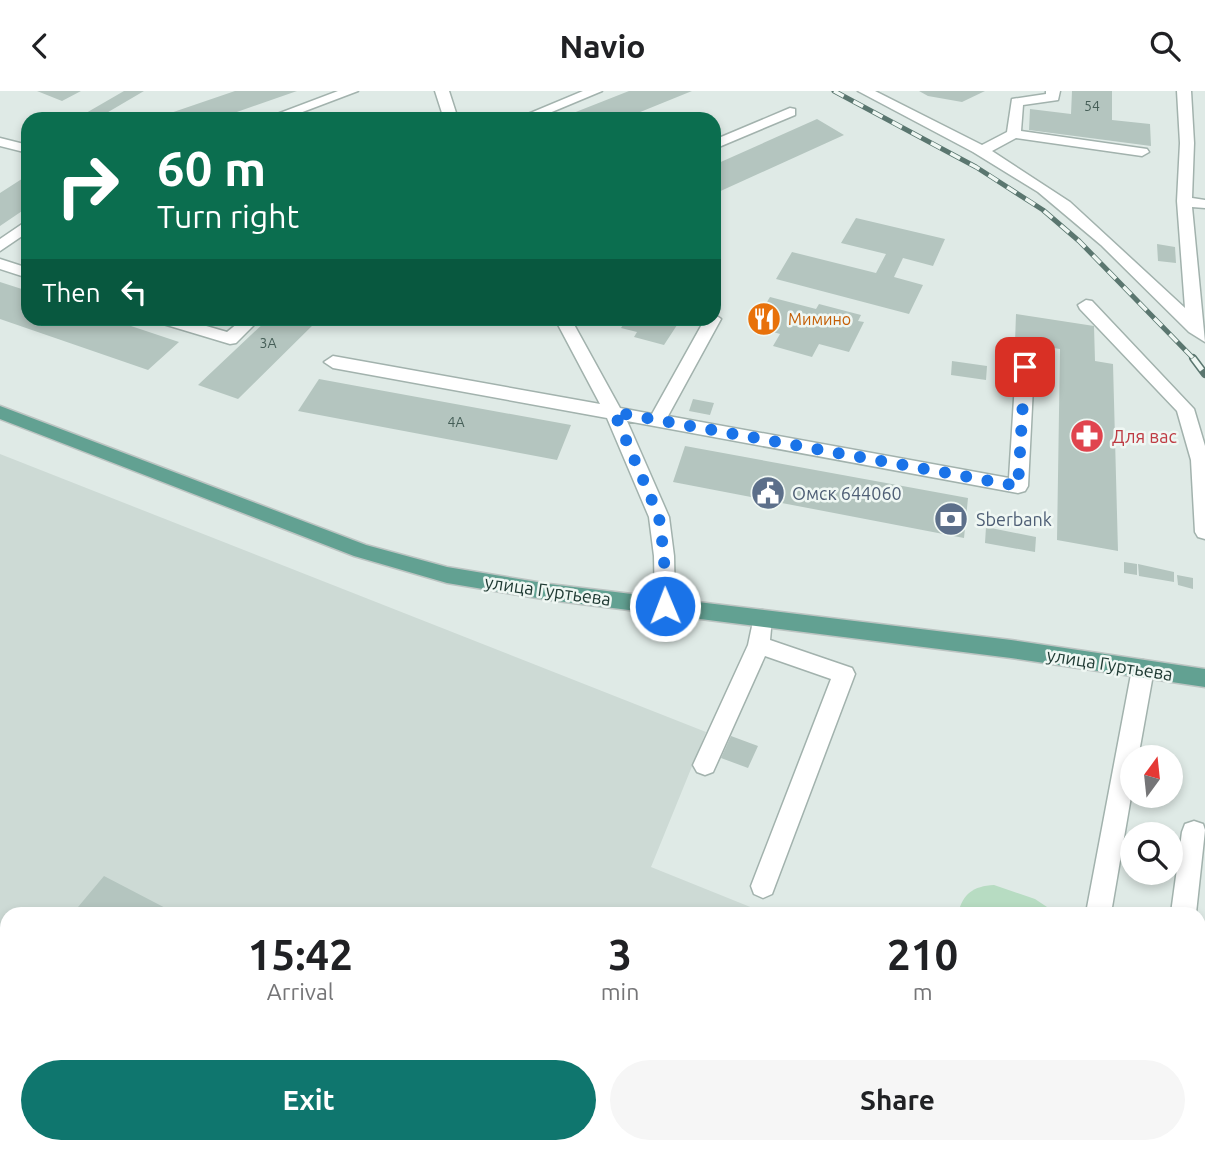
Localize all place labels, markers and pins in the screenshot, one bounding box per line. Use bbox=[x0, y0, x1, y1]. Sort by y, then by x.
restaurant icon: Мимино bbox=[745, 300, 783, 338]
place label: Мимино bbox=[788, 310, 851, 328]
pin bbox=[995, 337, 1055, 397]
pharmacy icon: Для вас bbox=[1068, 417, 1106, 455]
place label: Для вас bbox=[1112, 426, 1177, 446]
public building icon: Омск 644060 bbox=[749, 474, 787, 512]
place label: Омск 644060 bbox=[792, 483, 902, 503]
bank icon: Sberbank bbox=[932, 500, 970, 538]
place label: Sberbank bbox=[976, 509, 1052, 529]

